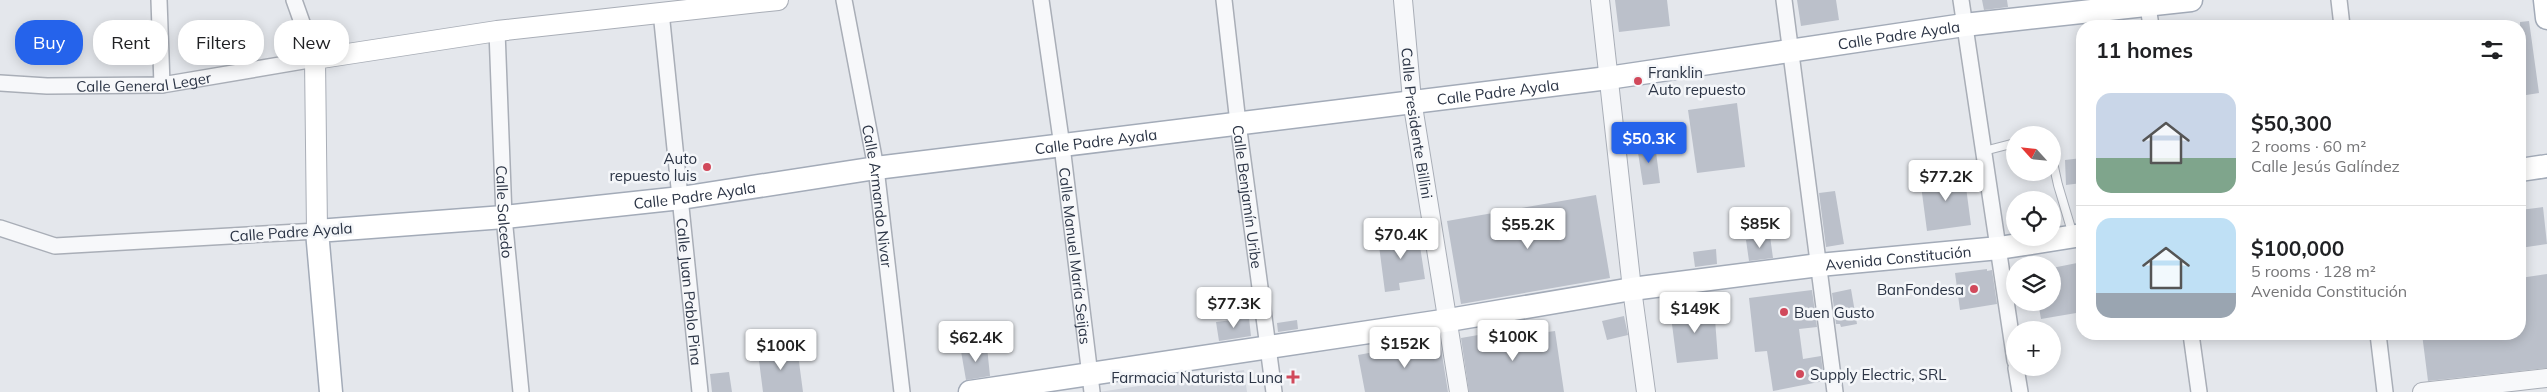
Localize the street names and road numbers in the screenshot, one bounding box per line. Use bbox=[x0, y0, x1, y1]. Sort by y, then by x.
street label: Calle Padre Ayala bbox=[1836, 16, 1961, 53]
street label: Calle Presidente Billini bbox=[1398, 47, 1437, 200]
street label: Calle General Leger bbox=[76, 67, 213, 95]
street label: Calle Padre Ayala bbox=[1436, 75, 1560, 108]
street label: Calle Armando Nivar bbox=[858, 123, 897, 269]
street label: Calle Padre Ayala bbox=[1034, 124, 1158, 158]
street label: Calle Benjamín Uribe bbox=[1229, 124, 1267, 270]
street label: Calle Salcedo bbox=[493, 165, 517, 259]
street label: Calle Manuel María Seijas bbox=[1055, 166, 1096, 345]
street label: Calle Padre Ayala bbox=[632, 177, 757, 213]
street label: Calle Juan Pablo Pina bbox=[673, 217, 707, 366]
street label: Calle Padre Ayala bbox=[229, 218, 353, 246]
street label: Avenida Constitución bbox=[1824, 241, 1972, 274]

